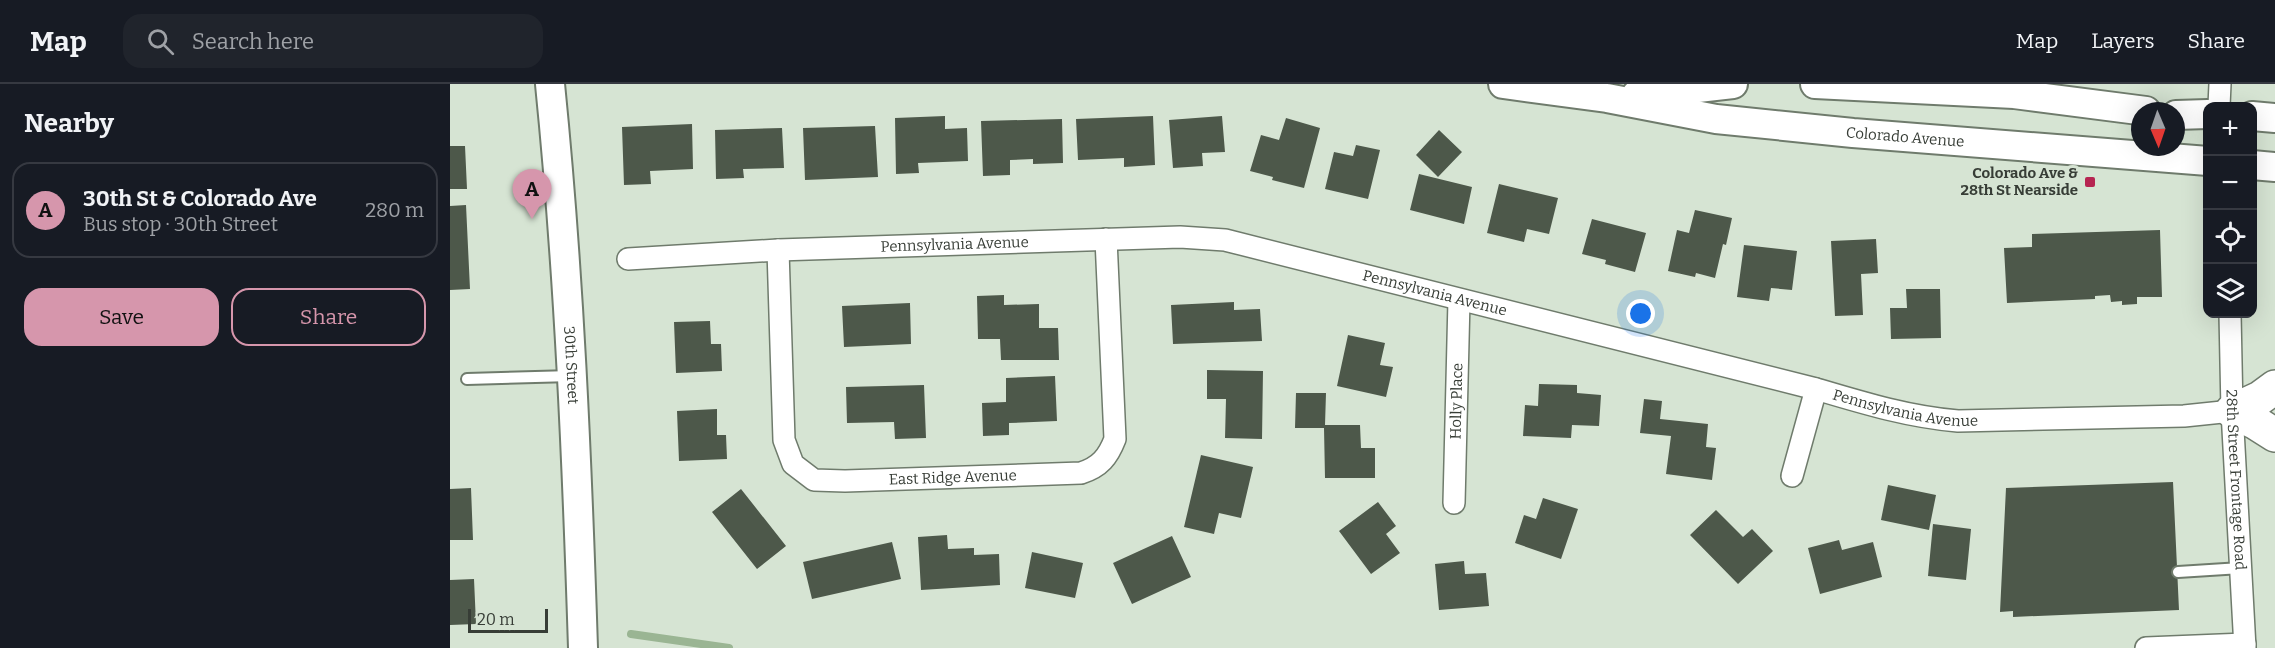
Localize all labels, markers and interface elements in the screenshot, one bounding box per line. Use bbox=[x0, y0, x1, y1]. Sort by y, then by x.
search box bbox=[123, 14, 543, 68]
text: Map bbox=[30, 25, 87, 58]
icon: search bbox=[144, 25, 177, 58]
text: Search here bbox=[192, 28, 314, 55]
text: Map bbox=[2016, 28, 2058, 54]
text: Layers bbox=[2091, 28, 2155, 54]
text: Share bbox=[2188, 28, 2245, 54]
north arrow bbox=[2131, 102, 2185, 156]
map controls bbox=[2203, 102, 2257, 318]
button: + bbox=[2203, 102, 2257, 156]
text: Nearby bbox=[24, 108, 114, 139]
street label: Colorado Avenue bbox=[1845, 123, 1965, 151]
button: − bbox=[2203, 156, 2257, 210]
place label: Colorado Ave & 28th St Nearside bbox=[1961, 164, 2078, 199]
pin: A bbox=[512, 170, 551, 219]
marker: Colorado Ave & 28th St Nearside bbox=[2083, 175, 2097, 189]
text: 30th St & Colorado Ave bbox=[83, 185, 317, 212]
text: A bbox=[38, 198, 53, 222]
text: 280 m bbox=[365, 198, 424, 222]
button: locate bbox=[2203, 210, 2257, 264]
text: Bus stop · 30th Street bbox=[83, 212, 278, 236]
street label: Pennsylvania Avenue bbox=[880, 233, 1029, 256]
button: layers bbox=[2203, 264, 2257, 318]
street label: Pennsylvania Avenue bbox=[1361, 266, 1509, 320]
button: Save bbox=[24, 288, 219, 346]
button: Share bbox=[231, 288, 426, 346]
your location bbox=[1626, 299, 1655, 328]
street label: 30th Street bbox=[560, 326, 582, 405]
street label: Holly Place bbox=[1447, 363, 1466, 439]
street label: Pennsylvania Avenue bbox=[1831, 385, 1978, 430]
street label: 28th Street Frontage Road bbox=[2223, 389, 2250, 571]
street label: East Ridge Avenue bbox=[888, 466, 1017, 489]
scale bar bbox=[468, 606, 548, 634]
text: 20 m bbox=[477, 610, 514, 629]

